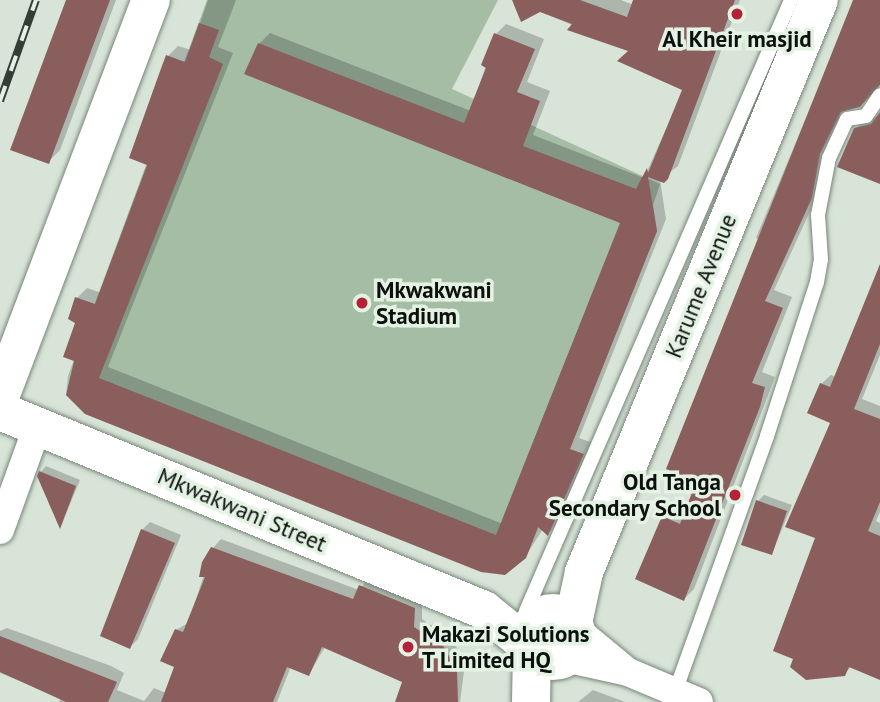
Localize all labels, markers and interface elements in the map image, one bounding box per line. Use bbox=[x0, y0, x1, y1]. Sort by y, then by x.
marker: Al Kheir masjid bbox=[729, 6, 745, 22]
place label: Al Kheir masjid bbox=[662, 25, 812, 53]
street label: Karume Avenue bbox=[659, 210, 743, 362]
place label: Mkwakwani Stadium bbox=[376, 276, 492, 330]
marker: Mkwakwani Stadium bbox=[354, 295, 370, 311]
street label: Mkwakwani Street bbox=[154, 462, 330, 558]
place label: Old Tanga Secondary School bbox=[548, 468, 721, 522]
marker: Old Tanga Secondary School bbox=[727, 487, 743, 503]
place label: Makazi Solutions T Limited HQ bbox=[422, 620, 590, 674]
marker: Makazi Solutions T Limited HQ bbox=[400, 639, 416, 655]

